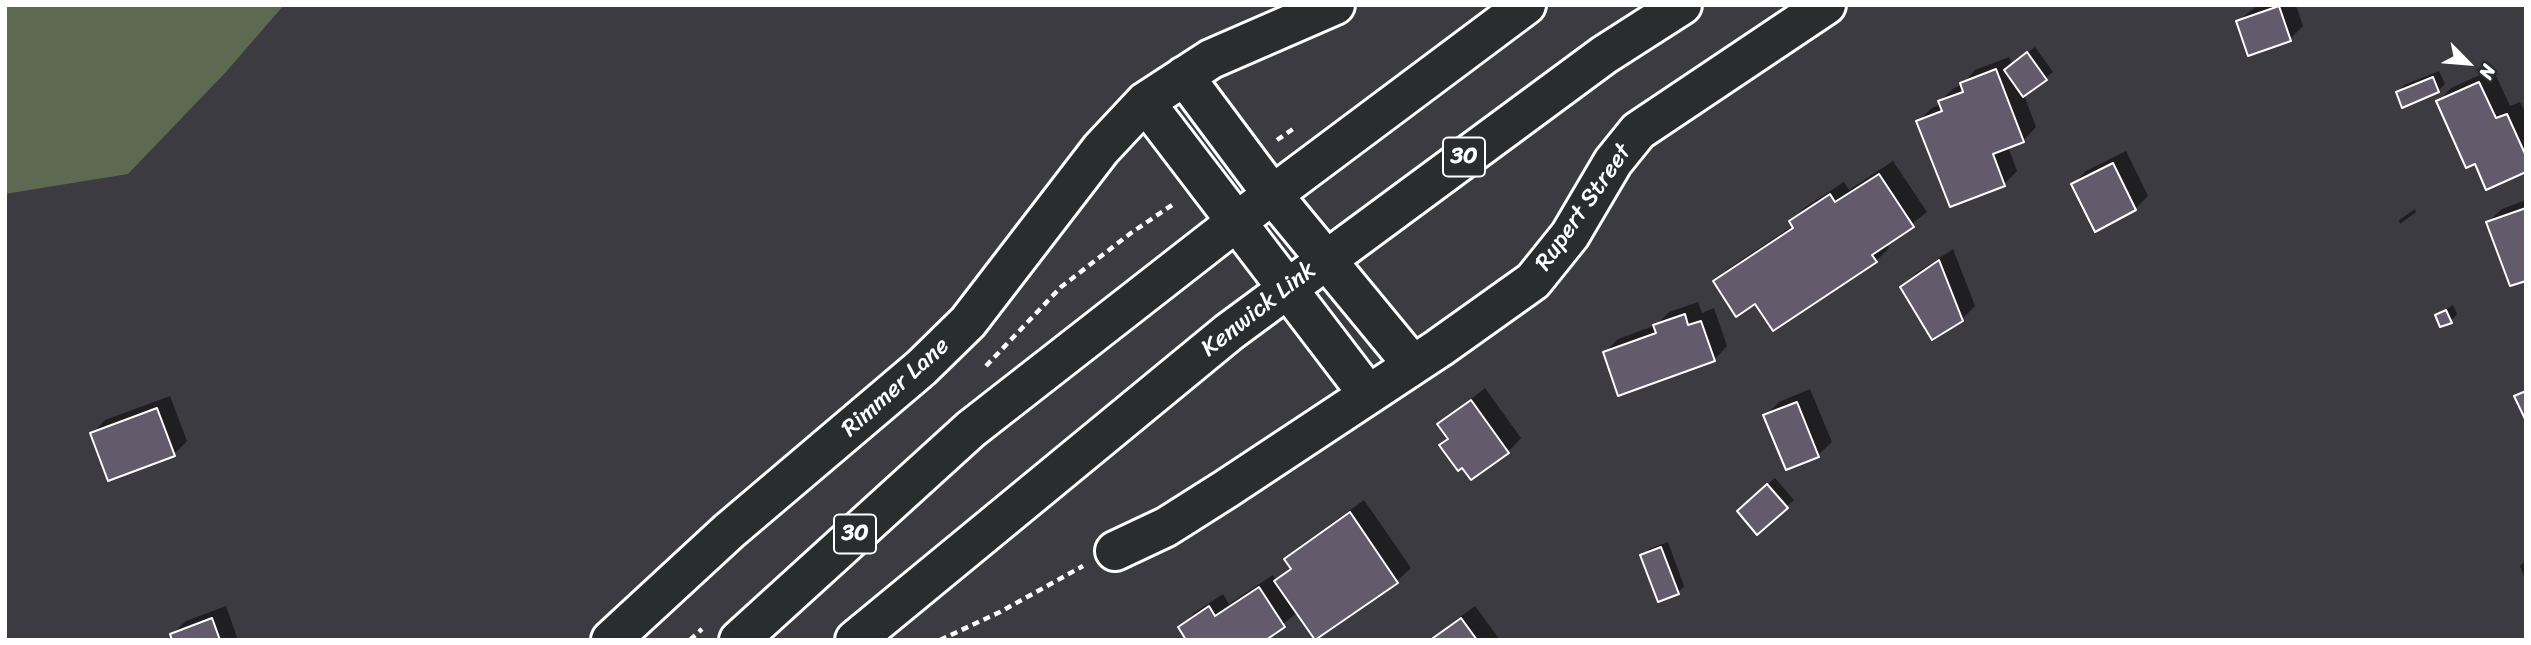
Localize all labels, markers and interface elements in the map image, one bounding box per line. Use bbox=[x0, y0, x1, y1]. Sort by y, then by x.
north arrow bbox=[2433, 28, 2503, 98]
text: N bbox=[2470, 59, 2505, 85]
road number: 30 bbox=[1443, 138, 1485, 176]
street label: Rupert Street bbox=[1530, 139, 1638, 277]
street label: Kenwick Link bbox=[1196, 256, 1322, 364]
street label: Rimmer Lane bbox=[836, 332, 956, 444]
road number: 30 bbox=[834, 514, 876, 554]

